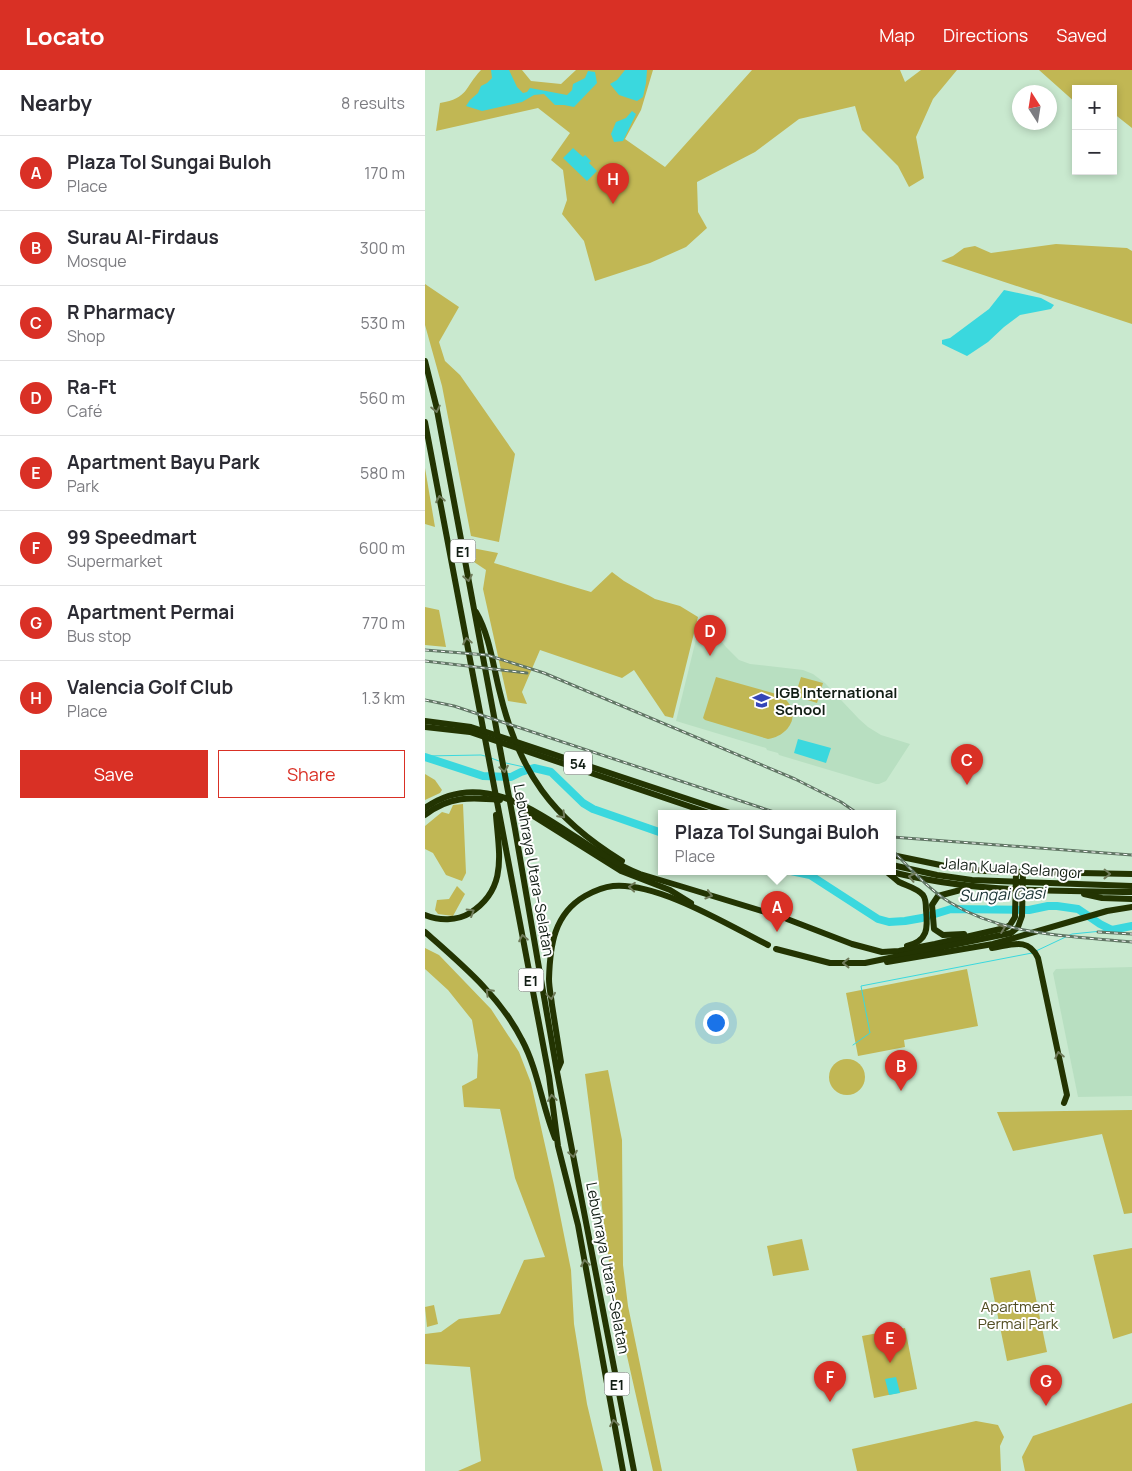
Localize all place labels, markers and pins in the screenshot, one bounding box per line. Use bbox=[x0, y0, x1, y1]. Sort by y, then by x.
pin: H bbox=[597, 163, 629, 204]
pin: D bbox=[694, 615, 726, 656]
place label: IGB International School bbox=[775, 682, 898, 720]
school or university icon: IGB International School bbox=[751, 691, 771, 711]
pin: C bbox=[951, 744, 983, 785]
pin: A bbox=[761, 891, 793, 932]
pin: B bbox=[885, 1050, 917, 1091]
pin: E bbox=[874, 1322, 906, 1363]
pin: F bbox=[814, 1361, 846, 1402]
pin: G bbox=[1030, 1365, 1062, 1406]

